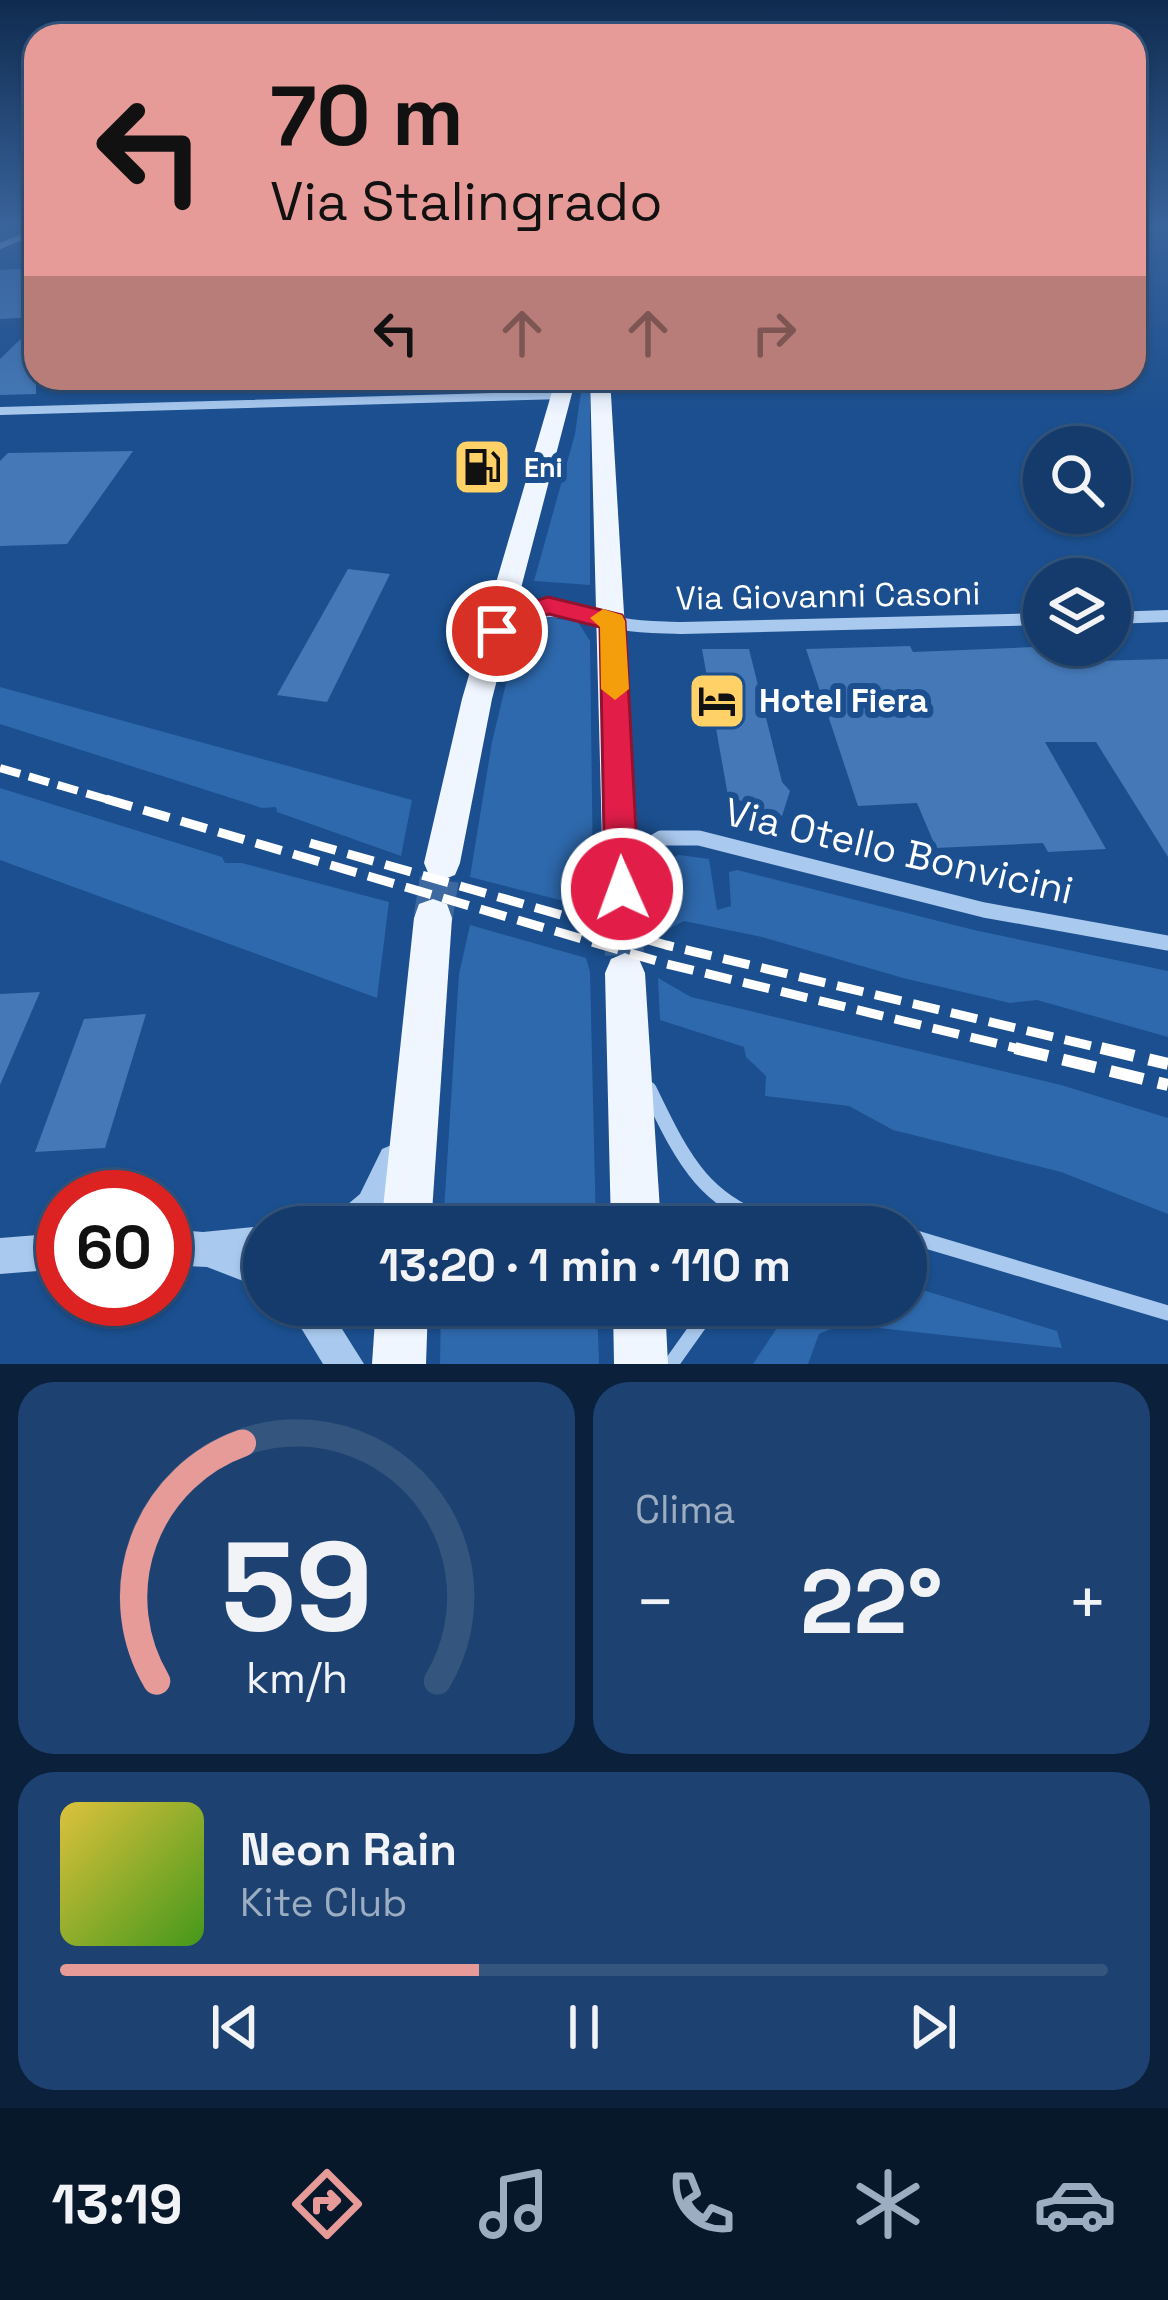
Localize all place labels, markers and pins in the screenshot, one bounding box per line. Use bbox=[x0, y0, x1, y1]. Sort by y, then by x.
fuel station icon: Eni bbox=[451, 436, 513, 498]
place label: Eni bbox=[524, 450, 563, 485]
pin bbox=[446, 580, 548, 682]
hotel icon: Hotel Fiera bbox=[686, 670, 748, 732]
place label: Hotel Fiera bbox=[759, 680, 928, 722]

